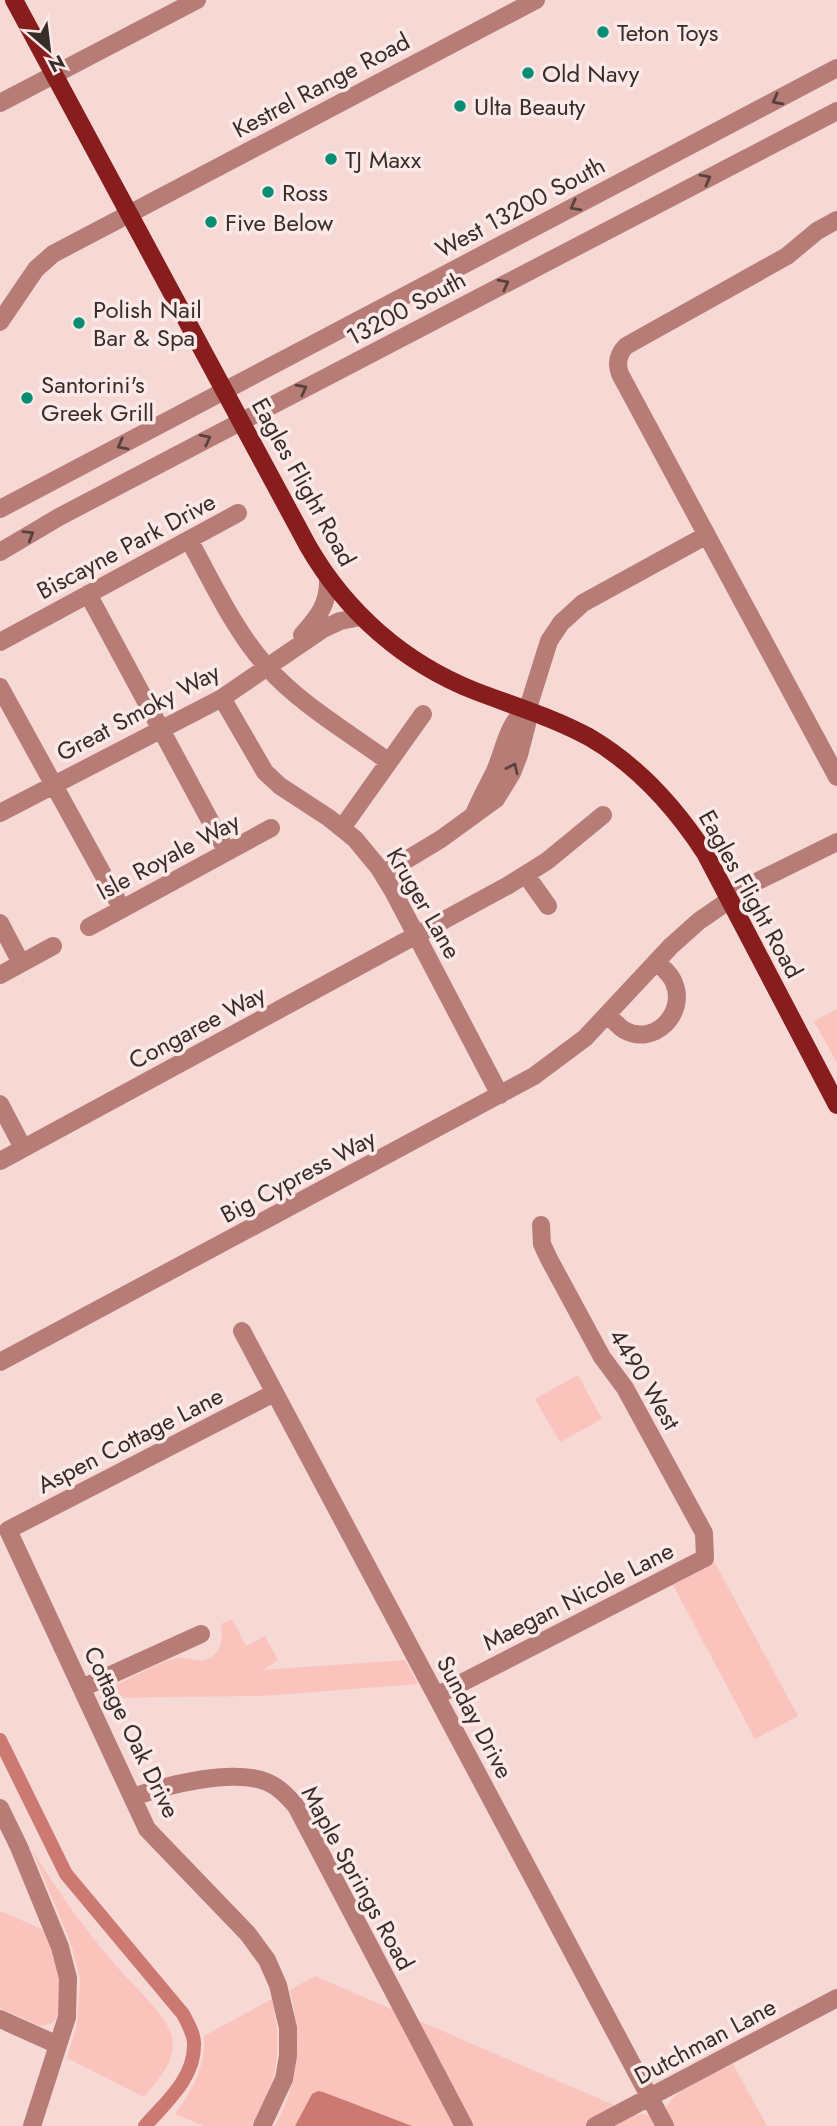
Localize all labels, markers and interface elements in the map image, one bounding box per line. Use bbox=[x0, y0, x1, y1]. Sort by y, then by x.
north arrow bbox=[14, 14, 84, 84]
place label: Teton Toys bbox=[617, 15, 719, 50]
street label: Kestrel Range Road bbox=[226, 23, 416, 147]
marker: Teton Toys bbox=[595, 24, 611, 40]
text: N bbox=[44, 48, 70, 79]
place label: Old Navy bbox=[542, 56, 640, 91]
marker: Old Navy bbox=[520, 65, 536, 81]
place label: Ulta Beauty bbox=[474, 89, 586, 124]
one-way arrow bbox=[771, 92, 784, 105]
marker: Ulta Beauty bbox=[452, 98, 468, 114]
place label: TJ Maxx bbox=[345, 142, 422, 177]
street label: West 13200 South bbox=[429, 148, 611, 266]
marker: TJ Maxx bbox=[323, 151, 339, 167]
one-way arrow bbox=[699, 174, 711, 187]
place label: Ross bbox=[282, 175, 328, 210]
marker: Ross bbox=[260, 184, 276, 200]
one-way arrow bbox=[570, 197, 582, 211]
place label: Five Below bbox=[225, 205, 334, 240]
marker: Five Below bbox=[203, 214, 219, 230]
street label: 13200 South bbox=[340, 262, 472, 354]
one-way arrow bbox=[497, 279, 509, 293]
place label: Polish Nail Bar & Spa bbox=[93, 292, 202, 355]
marker: Polish Nail Bar & Spa bbox=[71, 315, 87, 331]
place label: Santorini's Greek Grill bbox=[41, 367, 154, 430]
one-way arrow bbox=[295, 384, 308, 398]
marker: Santorini's Greek Grill bbox=[19, 390, 35, 406]
street label: Eagles Flight Road bbox=[243, 391, 365, 573]
one-way arrow bbox=[199, 434, 211, 448]
one-way arrow bbox=[116, 437, 129, 450]
street label: Biscayne Park Drive bbox=[30, 484, 222, 608]
one-way arrow bbox=[22, 530, 35, 543]
street label: Great Smoky Way bbox=[50, 654, 226, 770]
one-way arrow bbox=[505, 763, 519, 775]
street label: Isle Royale Way bbox=[90, 803, 246, 908]
street label: Eagles Flight Road bbox=[690, 803, 812, 985]
street label: Kruger Lane bbox=[378, 841, 470, 965]
street label: Congaree Way bbox=[122, 976, 272, 1078]
street label: Big Cypress Way bbox=[214, 1120, 382, 1232]
street label: 4490 West bbox=[601, 1322, 689, 1437]
street label: Aspen Cottage Lane bbox=[31, 1378, 229, 1502]
street label: Maegan Nicole Lane bbox=[476, 1533, 680, 1659]
street label: Cottage Oak Drive bbox=[75, 1640, 189, 1824]
street label: Sunday Drive bbox=[428, 1649, 522, 1785]
street label: Maple Springs Road bbox=[293, 1779, 423, 1977]
street label: Dutchman Lane bbox=[628, 1989, 782, 2093]

